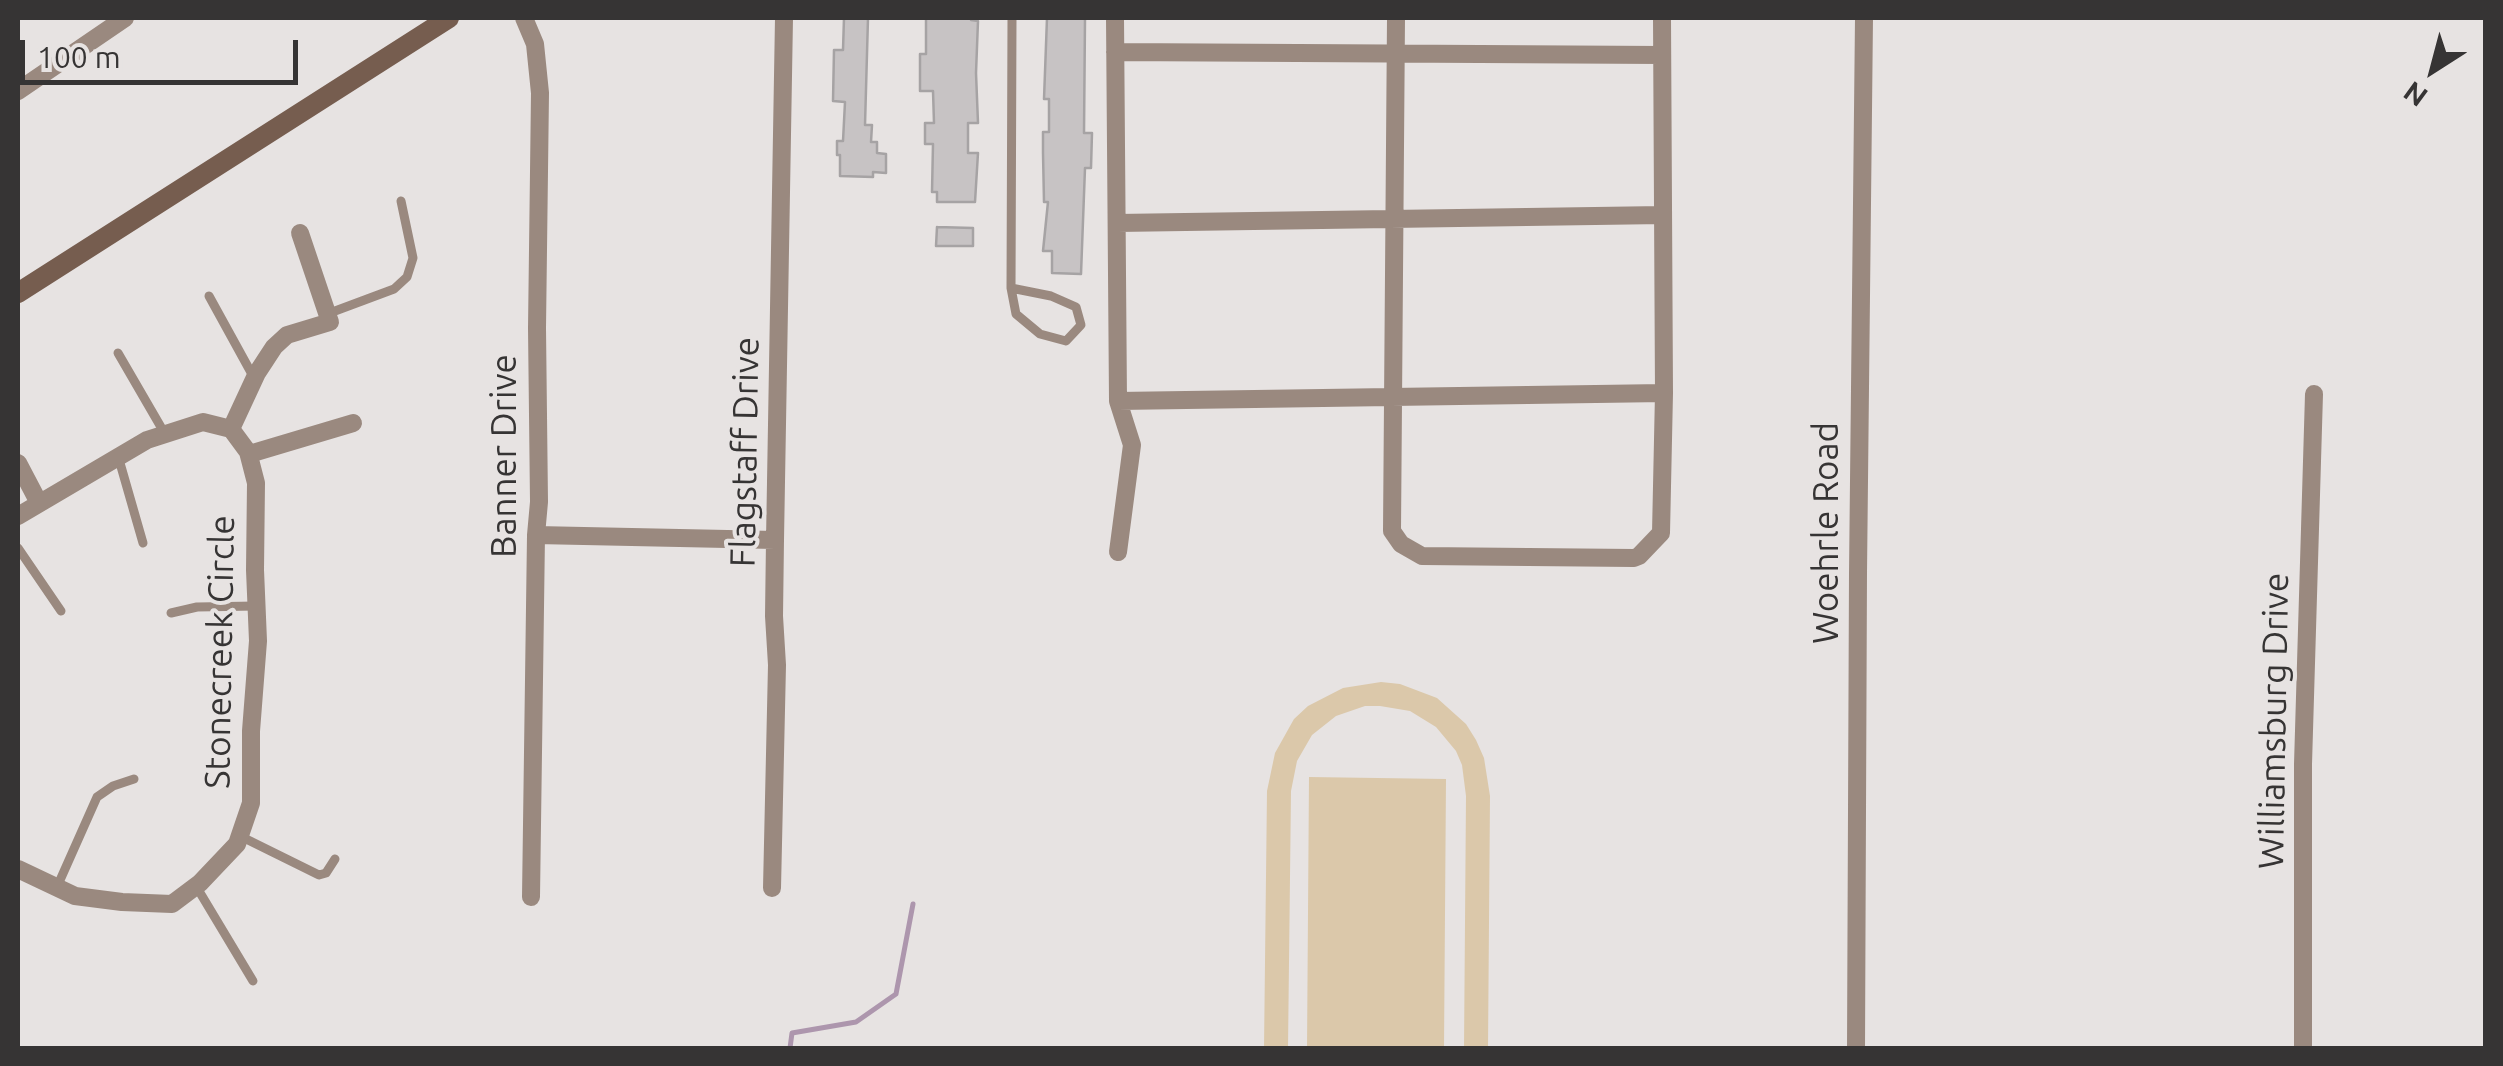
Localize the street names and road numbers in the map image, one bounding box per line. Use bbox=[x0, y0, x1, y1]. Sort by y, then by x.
street label: Flagstaff Drive bbox=[722, 337, 768, 567]
street label: Banner Drive bbox=[483, 354, 525, 558]
street label: Woehrle Road bbox=[1805, 422, 1847, 644]
street label: Stonecreek Circle bbox=[197, 515, 243, 789]
street label: Williamsburg Drive bbox=[2250, 572, 2298, 870]

